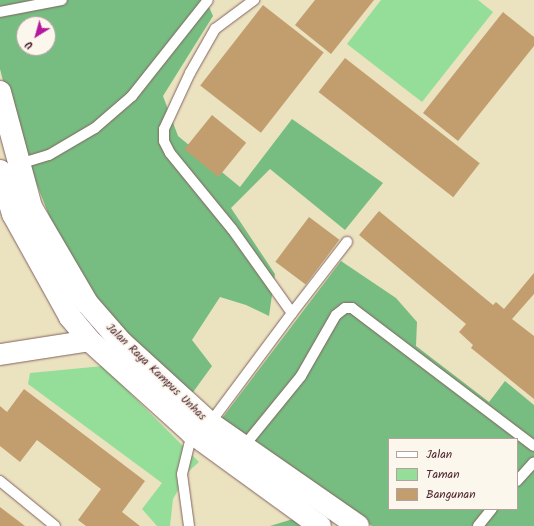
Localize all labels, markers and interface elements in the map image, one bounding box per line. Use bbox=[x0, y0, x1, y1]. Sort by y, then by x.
north arrow bbox=[16, 16, 56, 56]
text: U bbox=[21, 36, 37, 54]
street label: Jalan Raya Kampus Unhas bbox=[103, 320, 209, 424]
legend bbox=[388, 438, 518, 510]
text: Jalan bbox=[426, 445, 452, 464]
text: Taman bbox=[426, 465, 460, 484]
text: Bangunan bbox=[426, 485, 476, 504]

